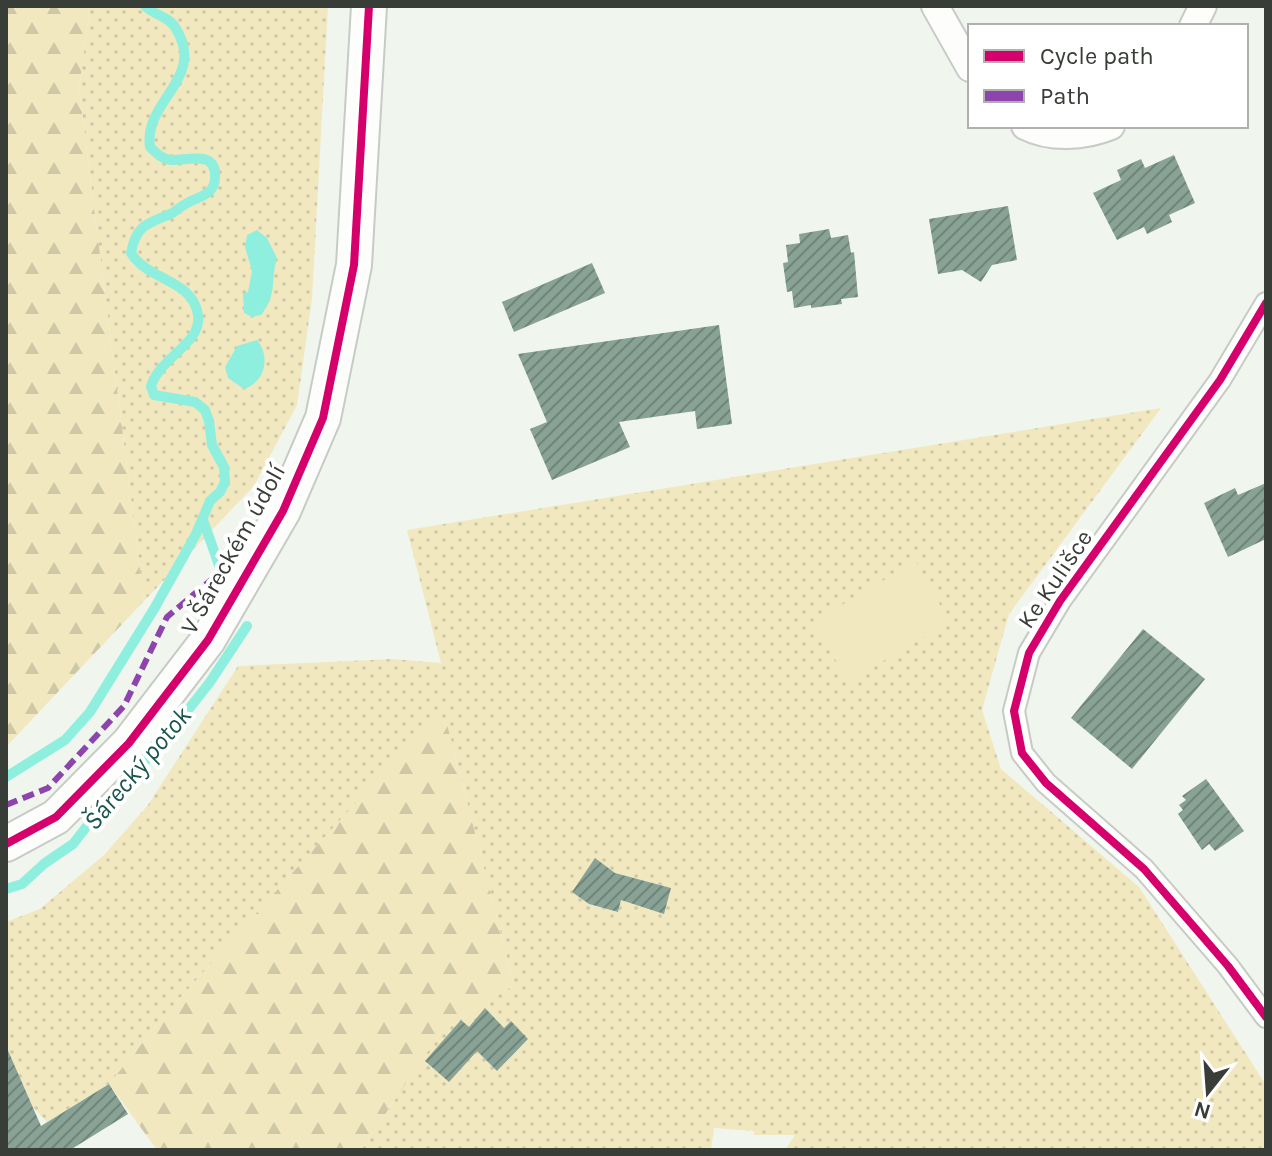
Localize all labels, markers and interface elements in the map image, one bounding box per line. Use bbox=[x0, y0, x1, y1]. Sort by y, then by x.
legend bbox=[968, 24, 1248, 128]
text: Cycle path bbox=[1040, 42, 1154, 70]
text: Path bbox=[1040, 82, 1090, 110]
street label: V Šáreckém údolí bbox=[174, 458, 292, 639]
street label: Ke Kulišce bbox=[1012, 524, 1098, 634]
water label: Šárecký potok bbox=[76, 699, 198, 836]
north arrow bbox=[1168, 1052, 1248, 1132]
text: N bbox=[1191, 1095, 1214, 1125]

